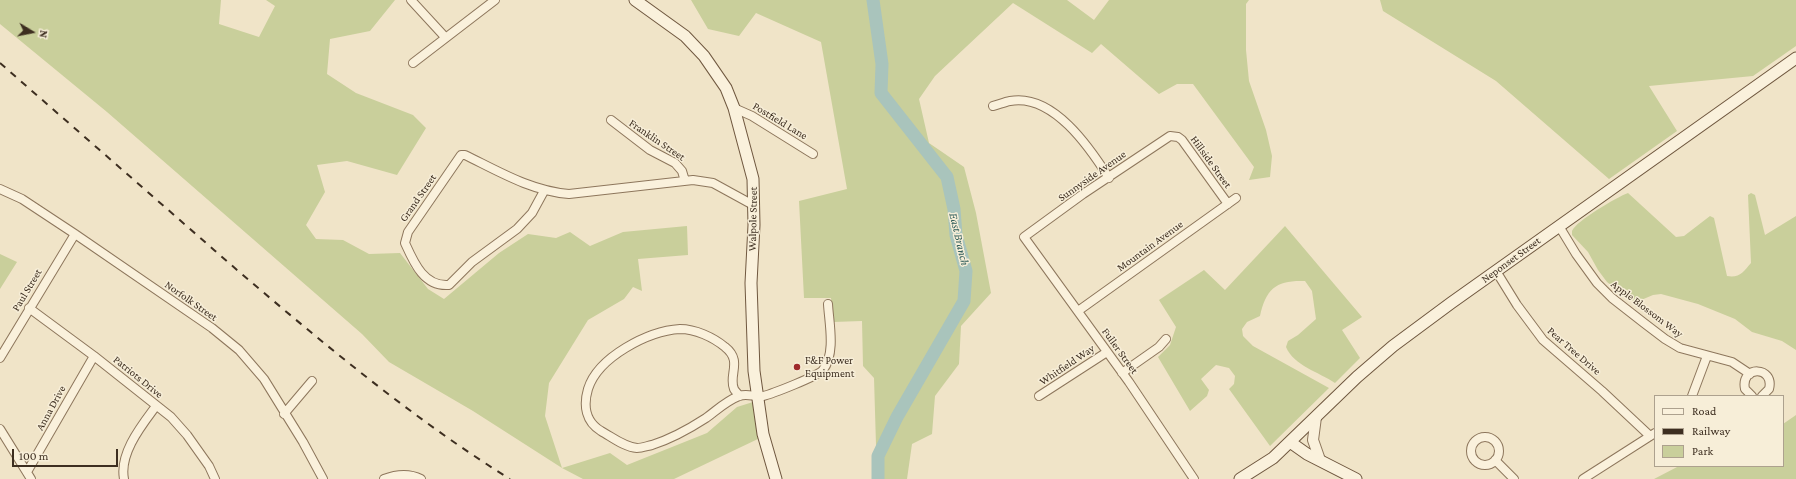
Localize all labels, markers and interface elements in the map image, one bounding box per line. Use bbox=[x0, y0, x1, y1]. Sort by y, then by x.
north arrow bbox=[12, 12, 52, 52]
text: N bbox=[37, 29, 50, 39]
street label: Postfield Lane bbox=[750, 100, 810, 142]
street label: Franklin Street bbox=[626, 116, 688, 164]
street label: Hillside Street bbox=[1188, 133, 1234, 191]
street label: Sunnyside Avenue bbox=[1055, 148, 1129, 204]
street label: Grand Street bbox=[397, 172, 439, 224]
street label: Walpole Street bbox=[746, 187, 760, 251]
water label: East Branch bbox=[946, 211, 972, 267]
street label: Mountain Avenue bbox=[1114, 218, 1186, 274]
street label: Neponset Street bbox=[1479, 234, 1543, 286]
street label: Paul Street bbox=[9, 266, 45, 314]
street label: Norfolk Street bbox=[162, 278, 220, 324]
street label: Apple Blossom Way bbox=[1608, 278, 1686, 340]
street label: Pear Tree Drive bbox=[1545, 324, 1603, 378]
street label: Fuller Street bbox=[1099, 326, 1141, 376]
street label: Whitfield Way bbox=[1037, 342, 1097, 388]
street label: Patriots Drive bbox=[110, 353, 166, 401]
place label: F&F Power Equipment bbox=[805, 354, 854, 380]
marker: F&F Power Equipment bbox=[792, 362, 802, 372]
street label: Anna Drive bbox=[33, 383, 69, 433]
legend bbox=[1654, 395, 1784, 467]
text: Road bbox=[1692, 404, 1716, 418]
text: Railway bbox=[1692, 424, 1730, 438]
scale bar bbox=[14, 441, 120, 467]
text: Park bbox=[1692, 444, 1713, 458]
text: 100 m bbox=[19, 449, 48, 463]

